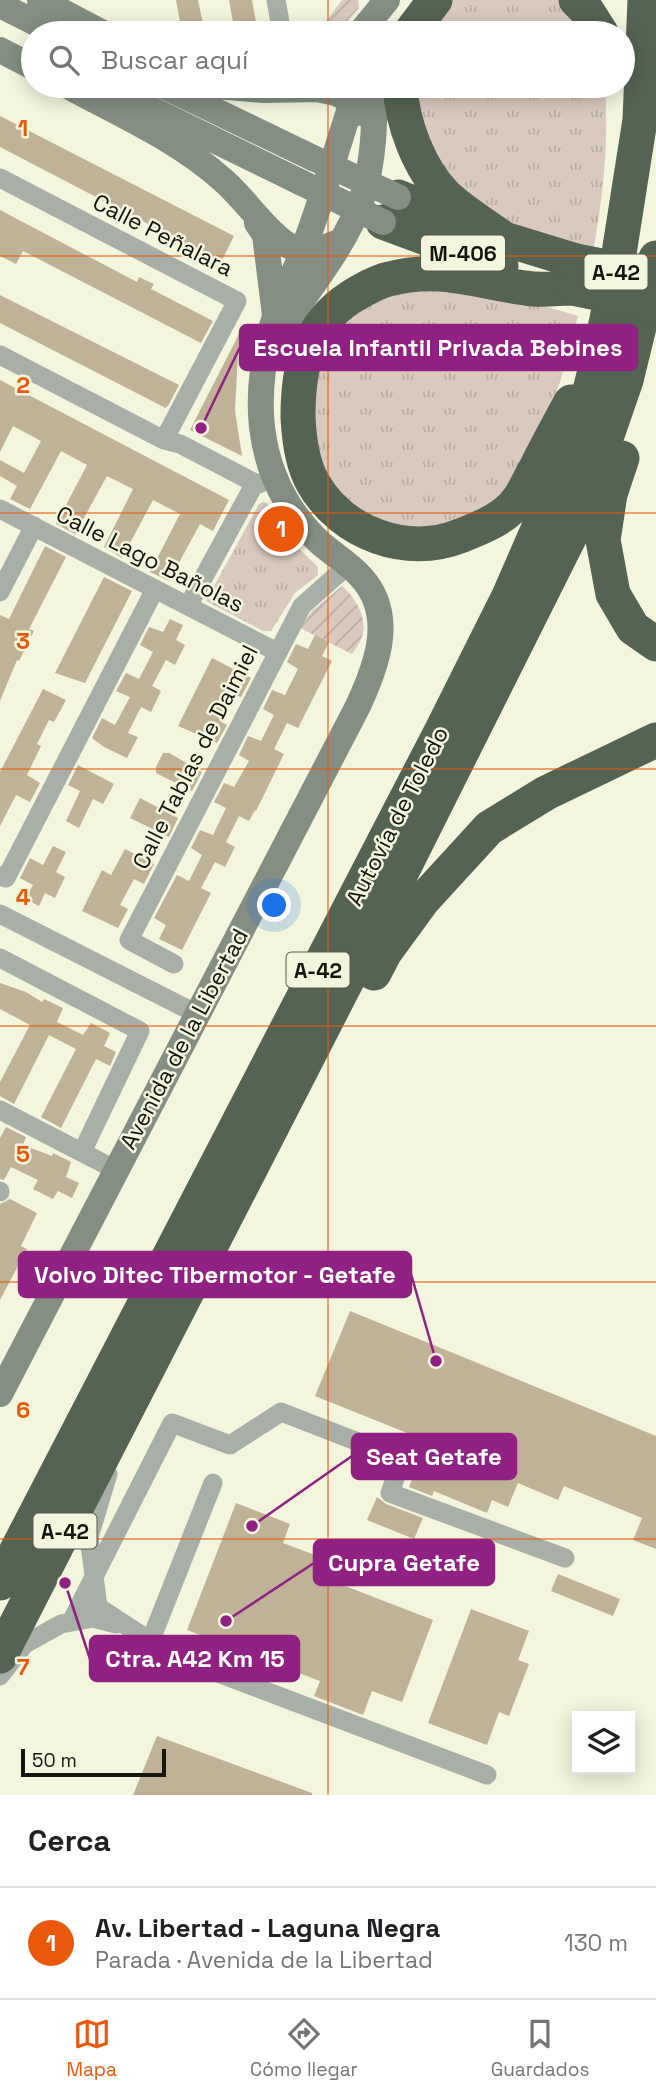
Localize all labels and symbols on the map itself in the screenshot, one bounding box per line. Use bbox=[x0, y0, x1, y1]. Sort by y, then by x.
text: 1 bbox=[18, 113, 28, 143]
street label: Calle Peñalara bbox=[88, 187, 238, 283]
road number: M-406 bbox=[421, 236, 505, 270]
road number: A-42 bbox=[584, 254, 648, 290]
callout: Escuela Infantil Privada Bebines bbox=[240, 325, 637, 370]
text: Escuela Infantil Privada Bebines bbox=[254, 332, 622, 363]
text: 2 bbox=[16, 370, 30, 400]
street label: Calle Lago Bañolas bbox=[51, 499, 249, 619]
pin: 1 bbox=[258, 503, 304, 555]
text: 3 bbox=[16, 626, 30, 656]
street label: Calle Tablas de Daimiel bbox=[125, 640, 265, 874]
street label: Autovía de Toledo bbox=[339, 721, 455, 911]
text: 4 bbox=[16, 882, 31, 912]
your location bbox=[257, 888, 291, 922]
street label: Avenida de la Libertad bbox=[113, 923, 255, 1155]
road number: A-42 bbox=[286, 953, 350, 988]
text: 5 bbox=[16, 1139, 30, 1169]
callout: Volvo Ditec Tibermotor - Getafe bbox=[19, 1252, 411, 1297]
text: Volvo Ditec Tibermotor - Getafe bbox=[34, 1259, 396, 1290]
text: 6 bbox=[16, 1395, 30, 1425]
callout: Seat Getafe bbox=[352, 1434, 516, 1479]
text: Seat Getafe bbox=[366, 1441, 502, 1472]
road number: A-42 bbox=[34, 1514, 96, 1548]
callout: Cupra Getafe bbox=[314, 1540, 494, 1585]
text: Cupra Getafe bbox=[328, 1547, 480, 1578]
callout: Ctra. A42 Km 15 bbox=[90, 1636, 299, 1681]
text: Ctra. A42 Km 15 bbox=[105, 1643, 285, 1674]
text: 7 bbox=[17, 1652, 30, 1682]
scale bar bbox=[21, 1746, 166, 1778]

